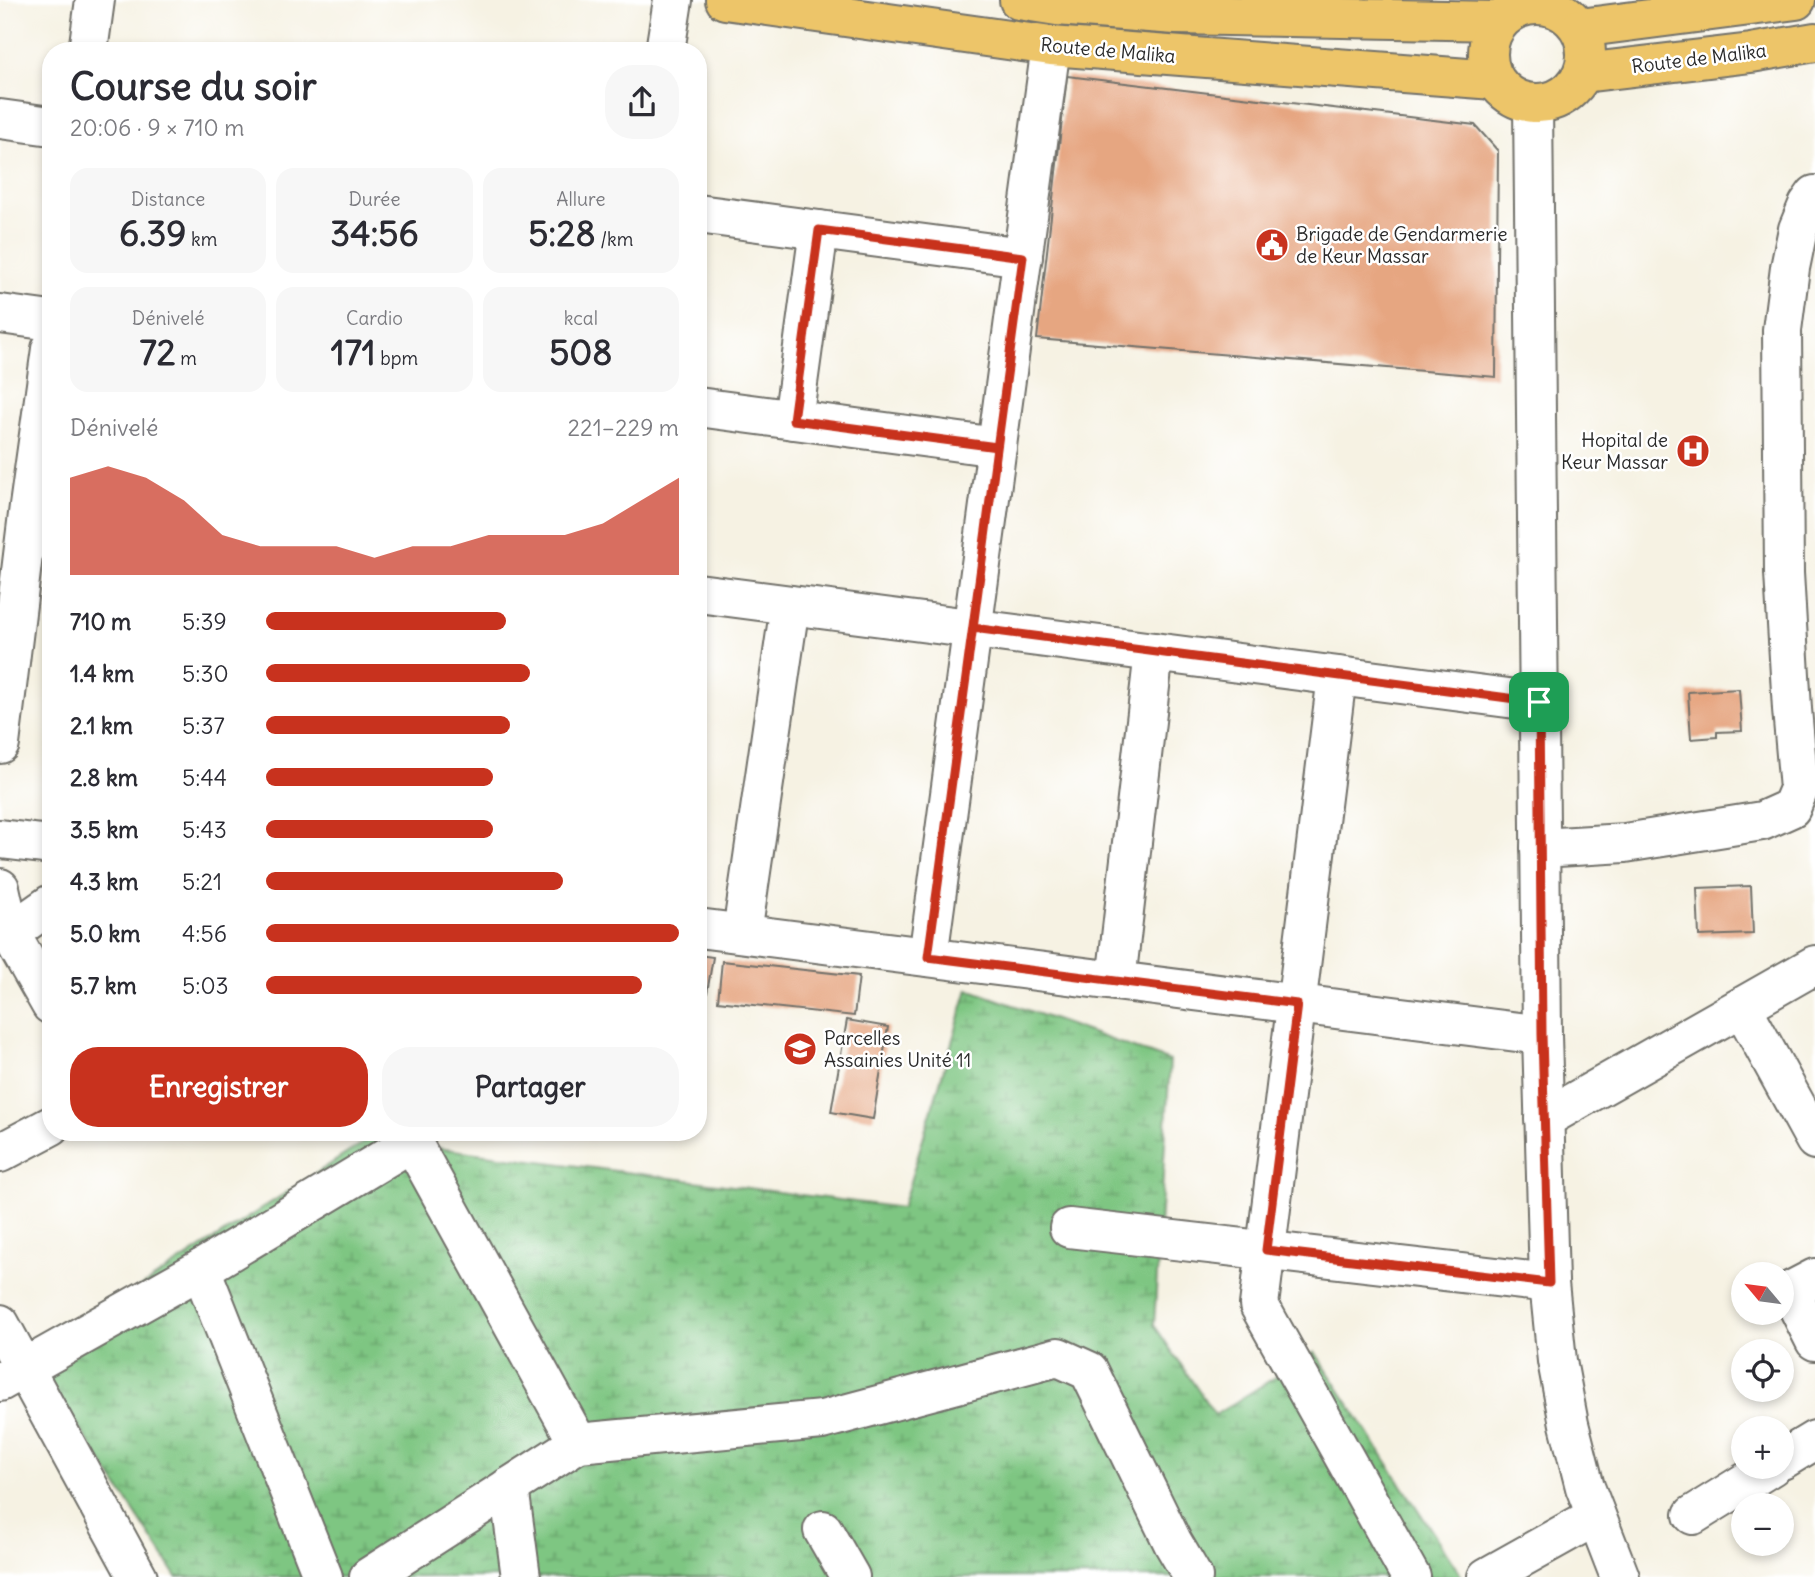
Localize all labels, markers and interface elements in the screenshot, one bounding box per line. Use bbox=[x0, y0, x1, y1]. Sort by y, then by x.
street label: Route de Malika bbox=[1039, 32, 1177, 68]
street label: Route de Malika bbox=[1630, 38, 1768, 78]
text: Course du soir bbox=[70, 63, 317, 110]
button: share bbox=[605, 65, 679, 139]
text: 20:06 · 9 × 710 m bbox=[70, 113, 244, 142]
text: Distance bbox=[131, 187, 205, 211]
text: Durée bbox=[348, 187, 401, 211]
text: Allure bbox=[556, 187, 605, 211]
text: 6.39 bbox=[119, 211, 186, 255]
text: 34:56 bbox=[330, 211, 419, 255]
text: 5:28 bbox=[528, 211, 596, 255]
place label: Brigade de Gendarmerie de Keur Massar bbox=[1296, 222, 1507, 268]
public building icon: Brigade de Gendarmerie de Keur Massar bbox=[1253, 226, 1291, 264]
text: km bbox=[186, 227, 217, 251]
text: /km bbox=[596, 227, 633, 251]
text: Dénivelé bbox=[132, 306, 205, 330]
text: Cardio bbox=[346, 306, 403, 330]
text: kcal bbox=[564, 306, 598, 330]
text: 72 bbox=[139, 330, 176, 374]
text: 171 bbox=[331, 330, 376, 374]
text: 508 bbox=[549, 330, 612, 374]
text: m bbox=[176, 346, 197, 370]
text: bpm bbox=[376, 346, 418, 370]
text: Dénivelé bbox=[70, 413, 158, 442]
text: 221–229 m bbox=[568, 413, 679, 442]
place label: Hopital de Keur Massar bbox=[1561, 428, 1668, 474]
hospital icon: Hopital de Keur Massar bbox=[1674, 432, 1712, 470]
text: 710 m bbox=[70, 607, 131, 636]
text: 5:39 bbox=[182, 607, 227, 636]
text: 1.4 km bbox=[70, 659, 134, 688]
text: 5:30 bbox=[182, 659, 229, 688]
pin bbox=[1509, 672, 1569, 732]
icon: arrive bbox=[1520, 683, 1558, 721]
text: 2.1 km bbox=[70, 711, 133, 740]
text: 5:37 bbox=[182, 711, 225, 740]
text: 2.8 km bbox=[70, 763, 138, 792]
text: 5:44 bbox=[182, 763, 227, 792]
text: 3.5 km bbox=[70, 815, 138, 844]
text: 5:43 bbox=[182, 815, 227, 844]
text: 4.3 km bbox=[70, 867, 139, 896]
text: 5:21 bbox=[182, 867, 222, 896]
text: 5.0 km bbox=[70, 919, 141, 948]
text: 4:56 bbox=[182, 919, 227, 948]
text: 5.7 km bbox=[70, 971, 137, 1000]
text: 5:03 bbox=[182, 971, 229, 1000]
place label: Parcelles Assainies Unité 11 bbox=[824, 1026, 971, 1072]
school or university icon: Parcelles Assainies Unité 11 bbox=[781, 1030, 819, 1068]
button: Enregistrer bbox=[70, 1047, 368, 1127]
button: Partager bbox=[382, 1047, 679, 1127]
north arrow bbox=[1731, 1262, 1794, 1325]
map controls bbox=[1731, 1262, 1794, 1556]
button: locate bbox=[1731, 1339, 1794, 1402]
button: + bbox=[1731, 1416, 1794, 1479]
button: − bbox=[1731, 1493, 1794, 1556]

